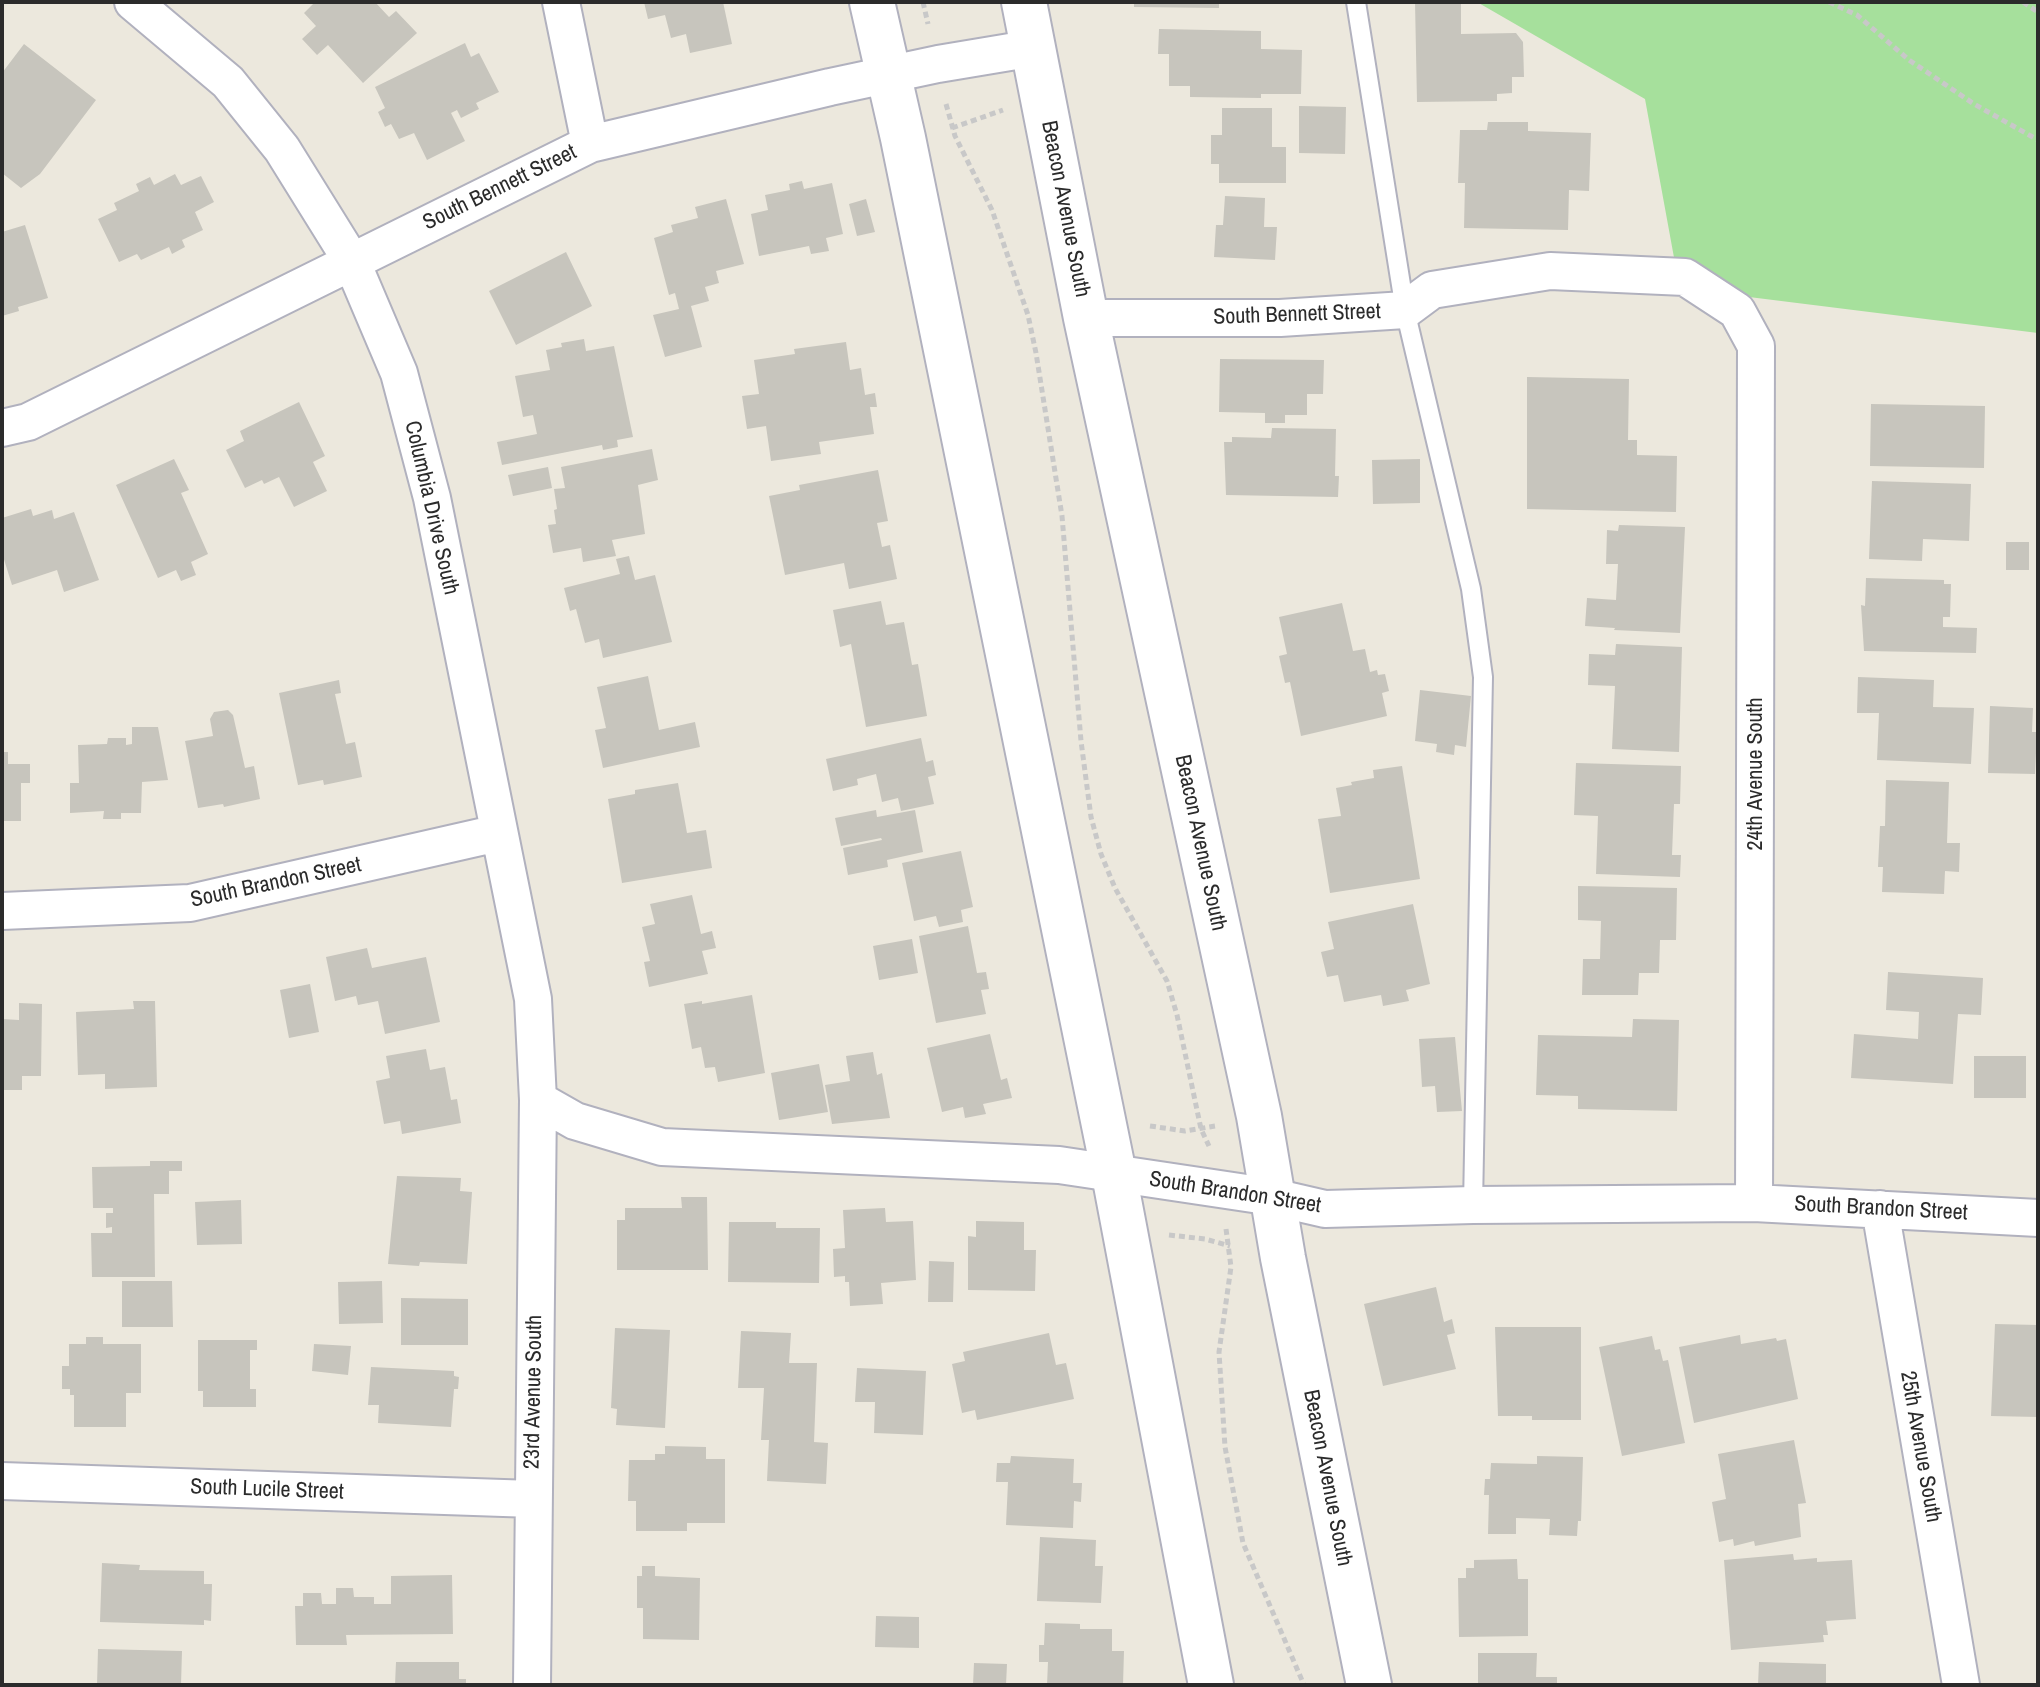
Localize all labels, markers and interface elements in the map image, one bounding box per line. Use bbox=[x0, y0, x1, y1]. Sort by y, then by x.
street label: Beacon Avenue South bbox=[1035, 119, 1095, 299]
street label: South Bennett Street bbox=[419, 139, 581, 237]
street label: South Bennett Street bbox=[1213, 299, 1381, 331]
street label: Columbia Drive South bbox=[398, 419, 464, 597]
street label: 24th Avenue South bbox=[1743, 697, 1769, 851]
street label: Beacon Avenue South bbox=[1168, 753, 1232, 933]
street label: South Brandon Street bbox=[188, 852, 364, 914]
street label: South Brandon Street bbox=[1147, 1166, 1323, 1220]
street label: South Brandon Street bbox=[1794, 1191, 1968, 1227]
street label: 23rd Avenue South bbox=[519, 1315, 549, 1469]
street label: 25th Avenue South bbox=[1894, 1369, 1946, 1525]
street label: Beacon Avenue South bbox=[1297, 1388, 1357, 1568]
street label: South Lucile Street bbox=[190, 1474, 344, 1506]

